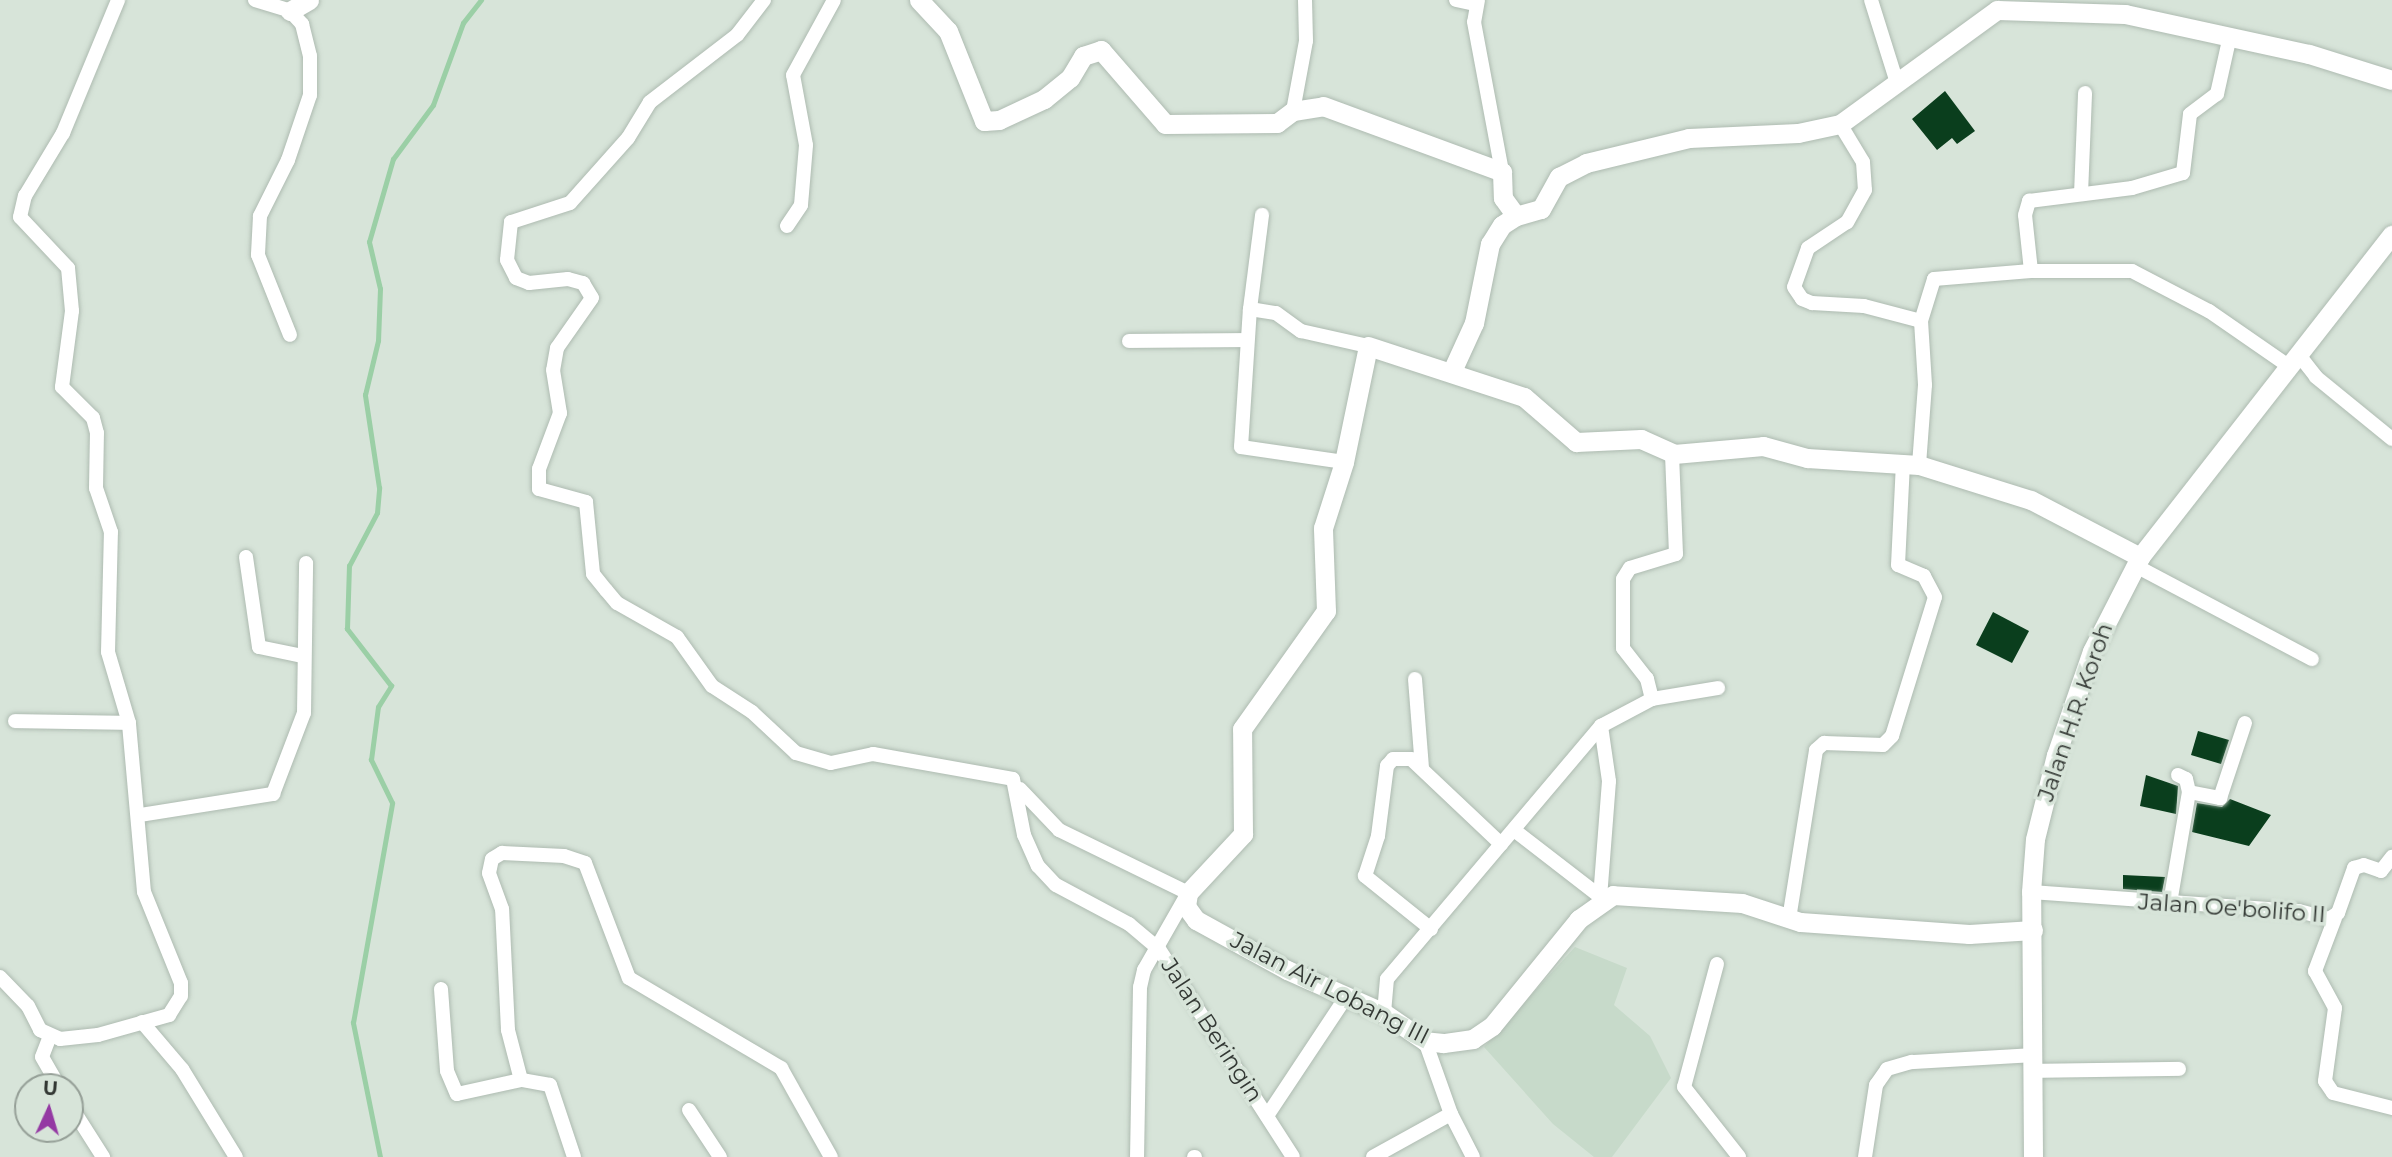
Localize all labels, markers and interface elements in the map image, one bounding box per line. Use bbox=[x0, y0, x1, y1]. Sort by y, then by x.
street label: Jalan H.R. Koroh bbox=[2032, 619, 2118, 805]
street label: Jalan Oe'bolifo II bbox=[2137, 888, 2327, 928]
street label: Jalan Air Lobang III bbox=[1226, 926, 1434, 1050]
street label: Jalan Beringin bbox=[1155, 953, 1269, 1107]
north arrow bbox=[14, 1073, 84, 1143]
text: U bbox=[42, 1077, 59, 1101]

